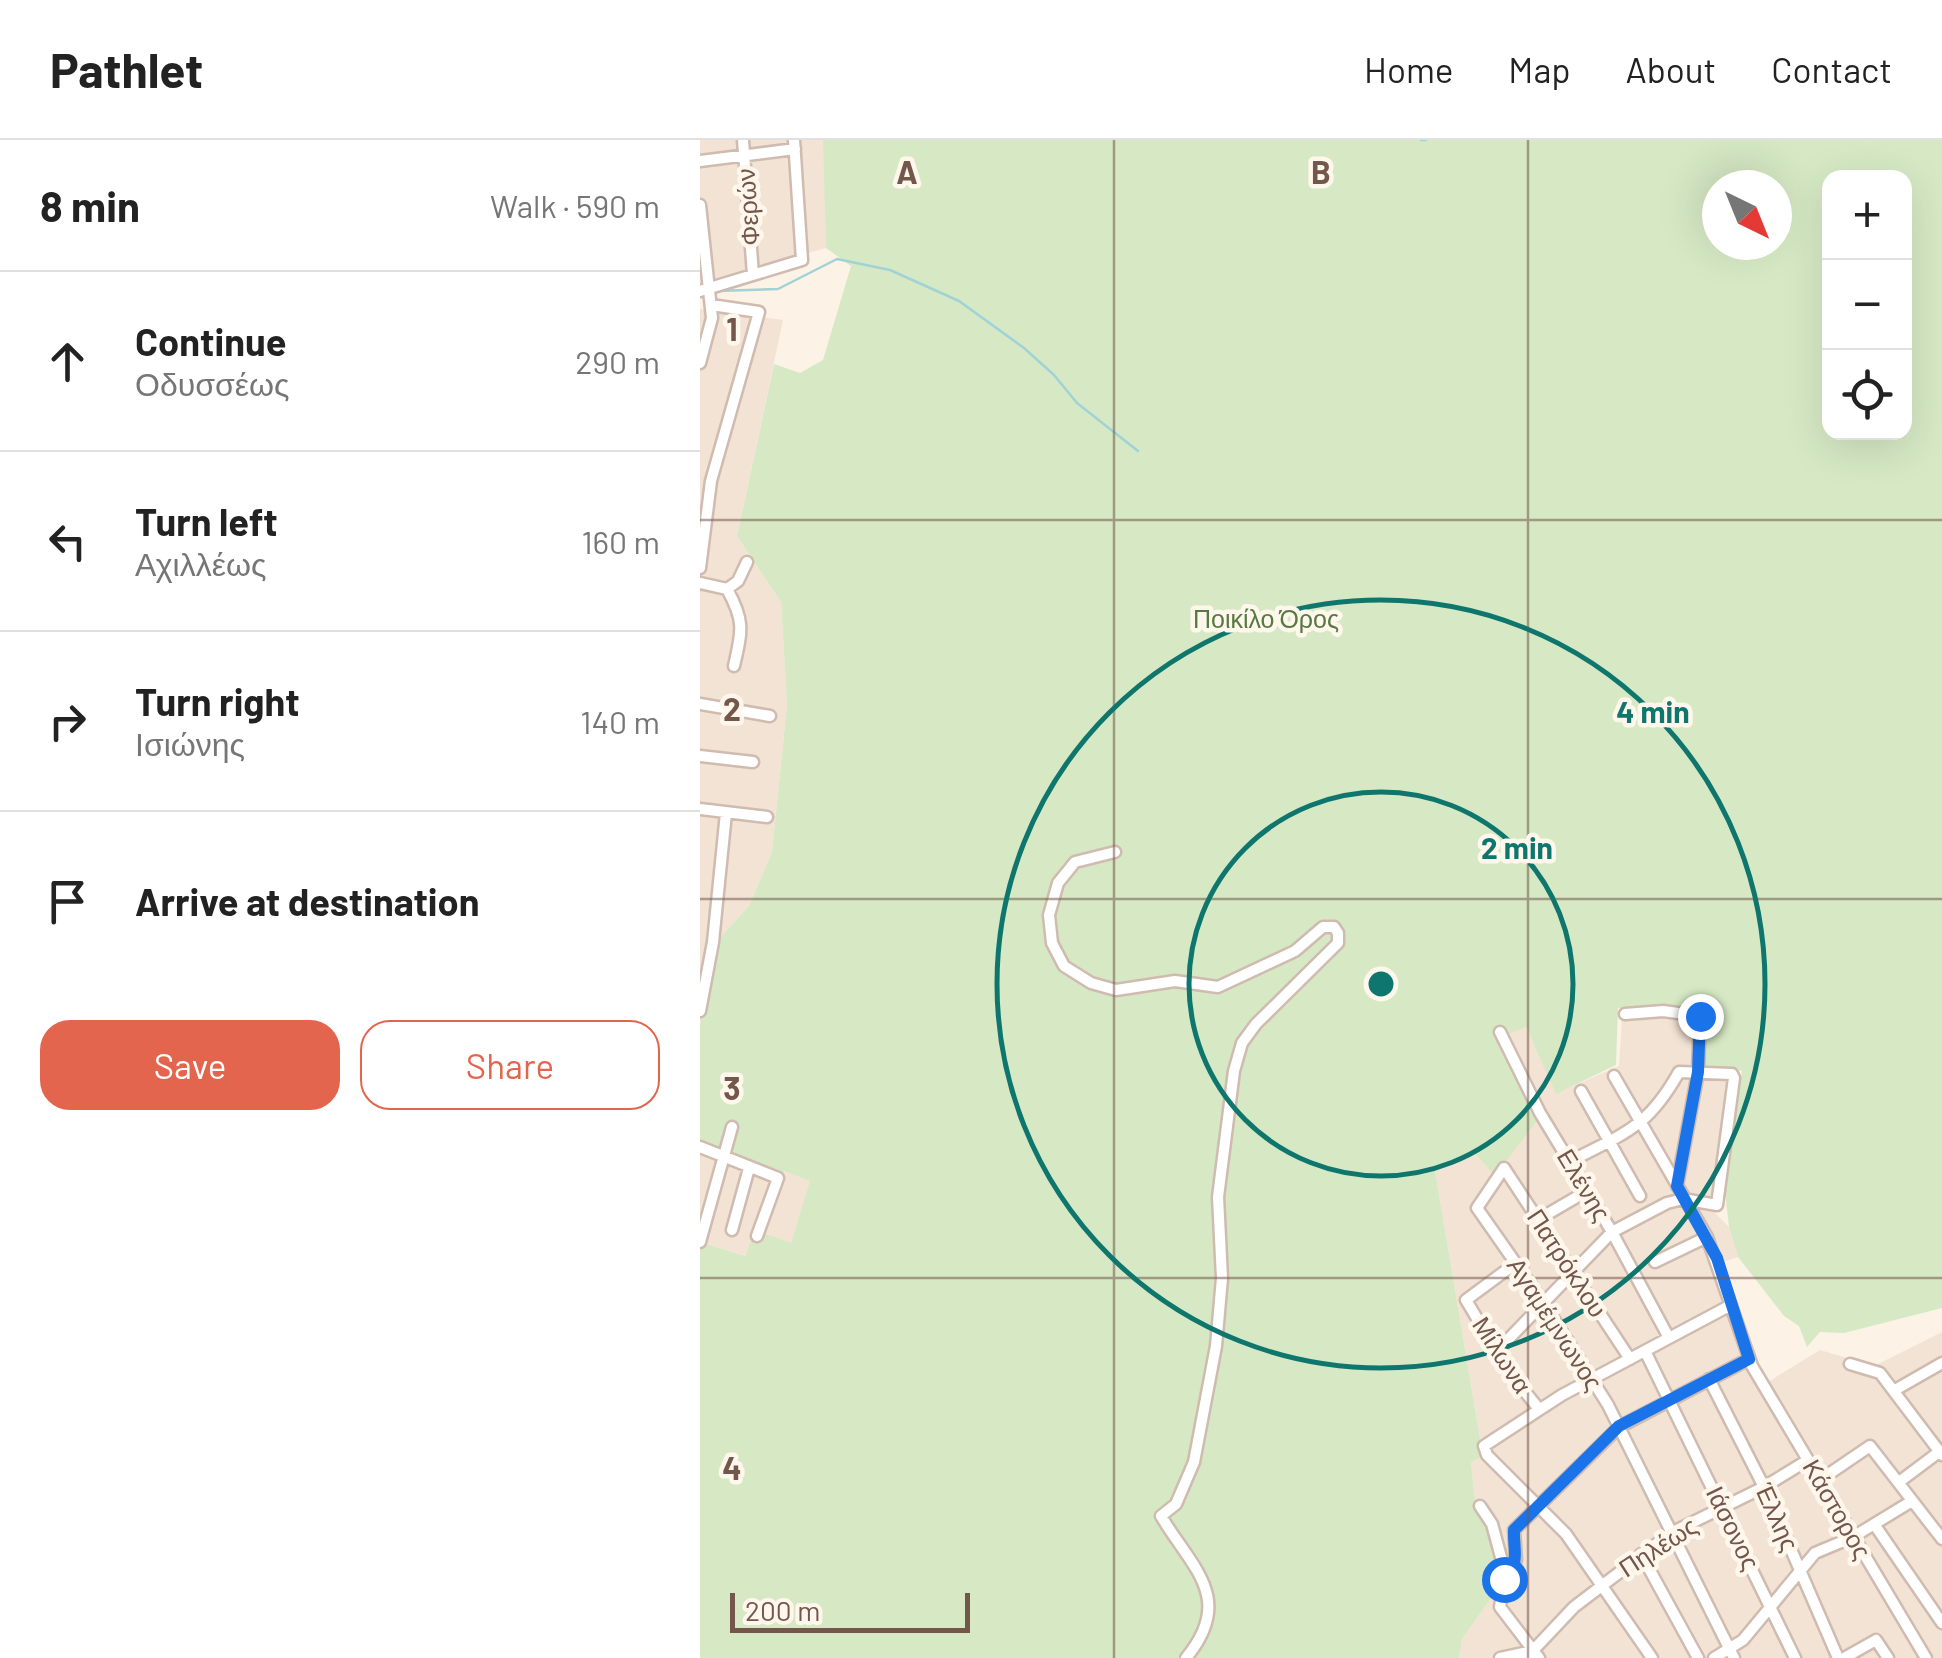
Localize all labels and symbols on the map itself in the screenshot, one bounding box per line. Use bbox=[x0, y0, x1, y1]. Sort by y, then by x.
text: A bbox=[896, 152, 918, 190]
text: B bbox=[1311, 152, 1331, 190]
street label: Φερών bbox=[729, 167, 765, 247]
north arrow bbox=[1702, 170, 1792, 260]
text: 1 bbox=[726, 309, 738, 347]
park label: Ποικίλο Όρος bbox=[1193, 603, 1339, 633]
text: 2 bbox=[723, 689, 741, 727]
text: 4 min bbox=[1616, 693, 1690, 729]
text: 2 min bbox=[1481, 829, 1553, 865]
centre of rings bbox=[1363, 966, 1399, 1002]
route end bbox=[1678, 994, 1724, 1040]
text: 3 bbox=[723, 1068, 741, 1106]
street label: Ελένης bbox=[1552, 1143, 1618, 1226]
street label: Πατρόκλου bbox=[1522, 1203, 1614, 1322]
street label: Αγαμέμνωνος bbox=[1502, 1252, 1610, 1395]
street label: Μίλωνα bbox=[1467, 1311, 1539, 1398]
text: 4 bbox=[722, 1448, 742, 1486]
street label: Κάστορος bbox=[1797, 1453, 1878, 1564]
street label: Έλλης bbox=[1749, 1477, 1806, 1555]
street label: Ιάσονος bbox=[1701, 1481, 1767, 1574]
street label: Πηλέως bbox=[1613, 1510, 1702, 1582]
route start bbox=[1482, 1557, 1528, 1603]
scale bar bbox=[730, 1588, 970, 1632]

